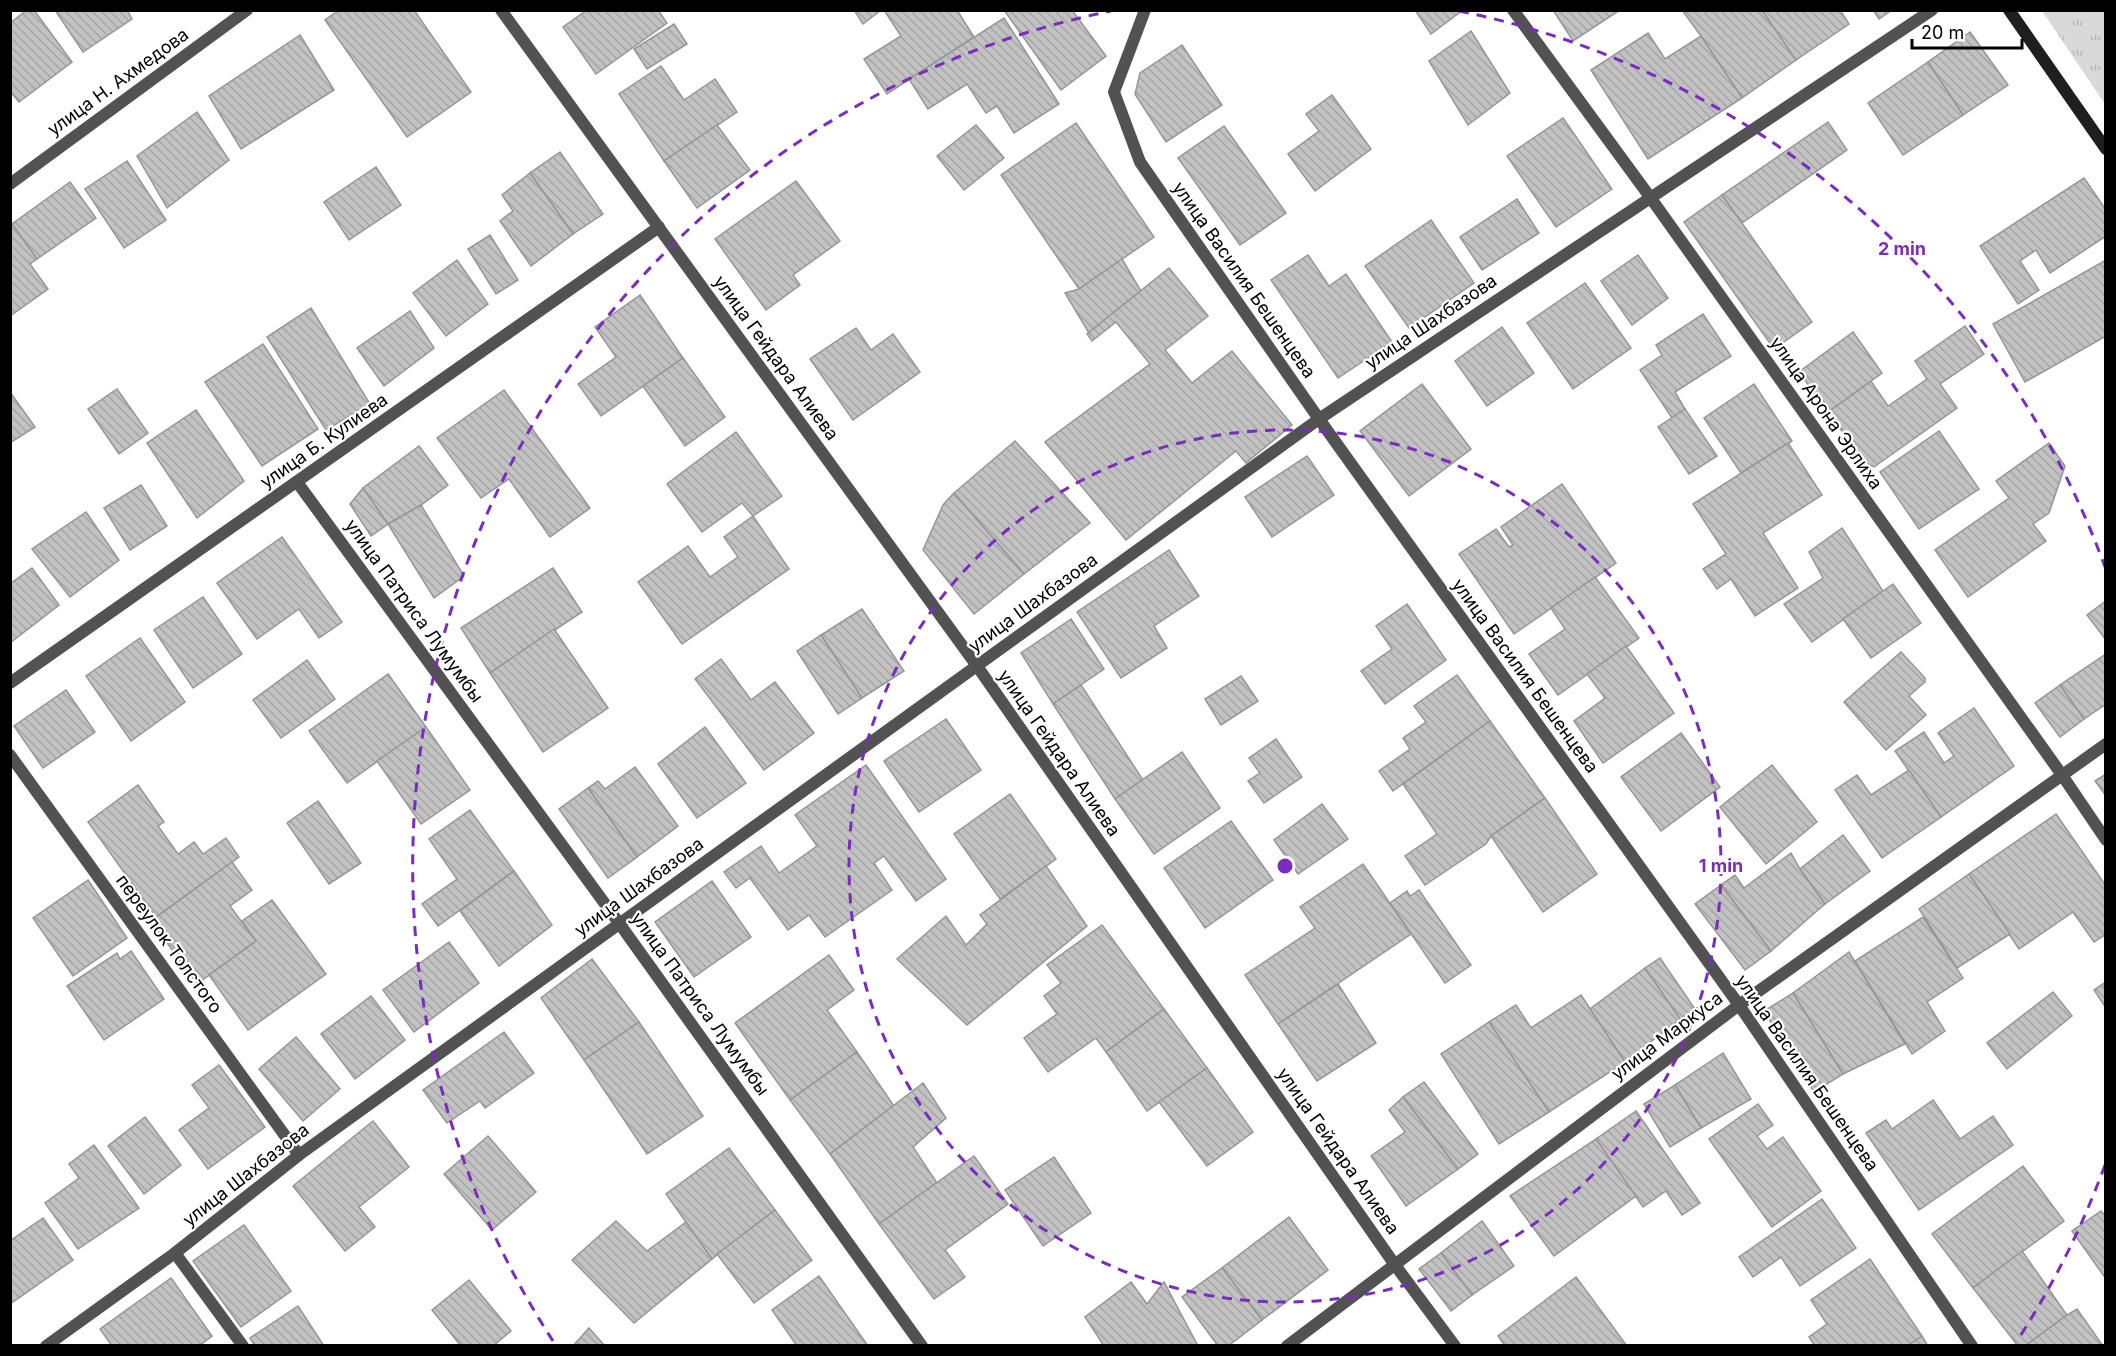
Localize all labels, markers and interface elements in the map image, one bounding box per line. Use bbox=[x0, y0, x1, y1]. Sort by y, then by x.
scale bar bbox=[1912, 12, 2022, 50]
text: 20 m bbox=[1921, 22, 1964, 43]
street label: улица Н. Ахмедова bbox=[43, 23, 192, 140]
street label: улица Василия Бешенцева bbox=[1169, 178, 1320, 382]
text: 2 min bbox=[1878, 238, 1926, 259]
street label: улица Шахбазова bbox=[1361, 270, 1500, 373]
street label: улица Гейдара Алиева bbox=[710, 271, 843, 444]
street label: улица Арона Эрлиха bbox=[1766, 332, 1887, 493]
street label: улица Б. Кулиева bbox=[256, 389, 391, 492]
street label: улица Патриса Лумумбы bbox=[341, 515, 488, 706]
street label: улица Шахбазова bbox=[964, 549, 1101, 656]
street label: улица Василия Бешенцева bbox=[1448, 575, 1603, 777]
street label: улица Гейдара Алиева bbox=[994, 665, 1125, 840]
street label: улица Шахбазова bbox=[570, 833, 707, 940]
text: 1 min bbox=[1699, 855, 1743, 876]
centre of rings bbox=[1275, 856, 1295, 876]
street label: переулок Толстого bbox=[112, 870, 227, 1017]
street label: улица Патриса Лумумбы bbox=[627, 908, 774, 1099]
street label: улица Василия Бешенцева bbox=[1732, 971, 1883, 1175]
street label: улица Маркуса bbox=[1607, 987, 1726, 1084]
street label: улица Гейдара Алиева bbox=[1273, 1063, 1404, 1238]
street label: улица Шахбазова bbox=[179, 1119, 313, 1230]

